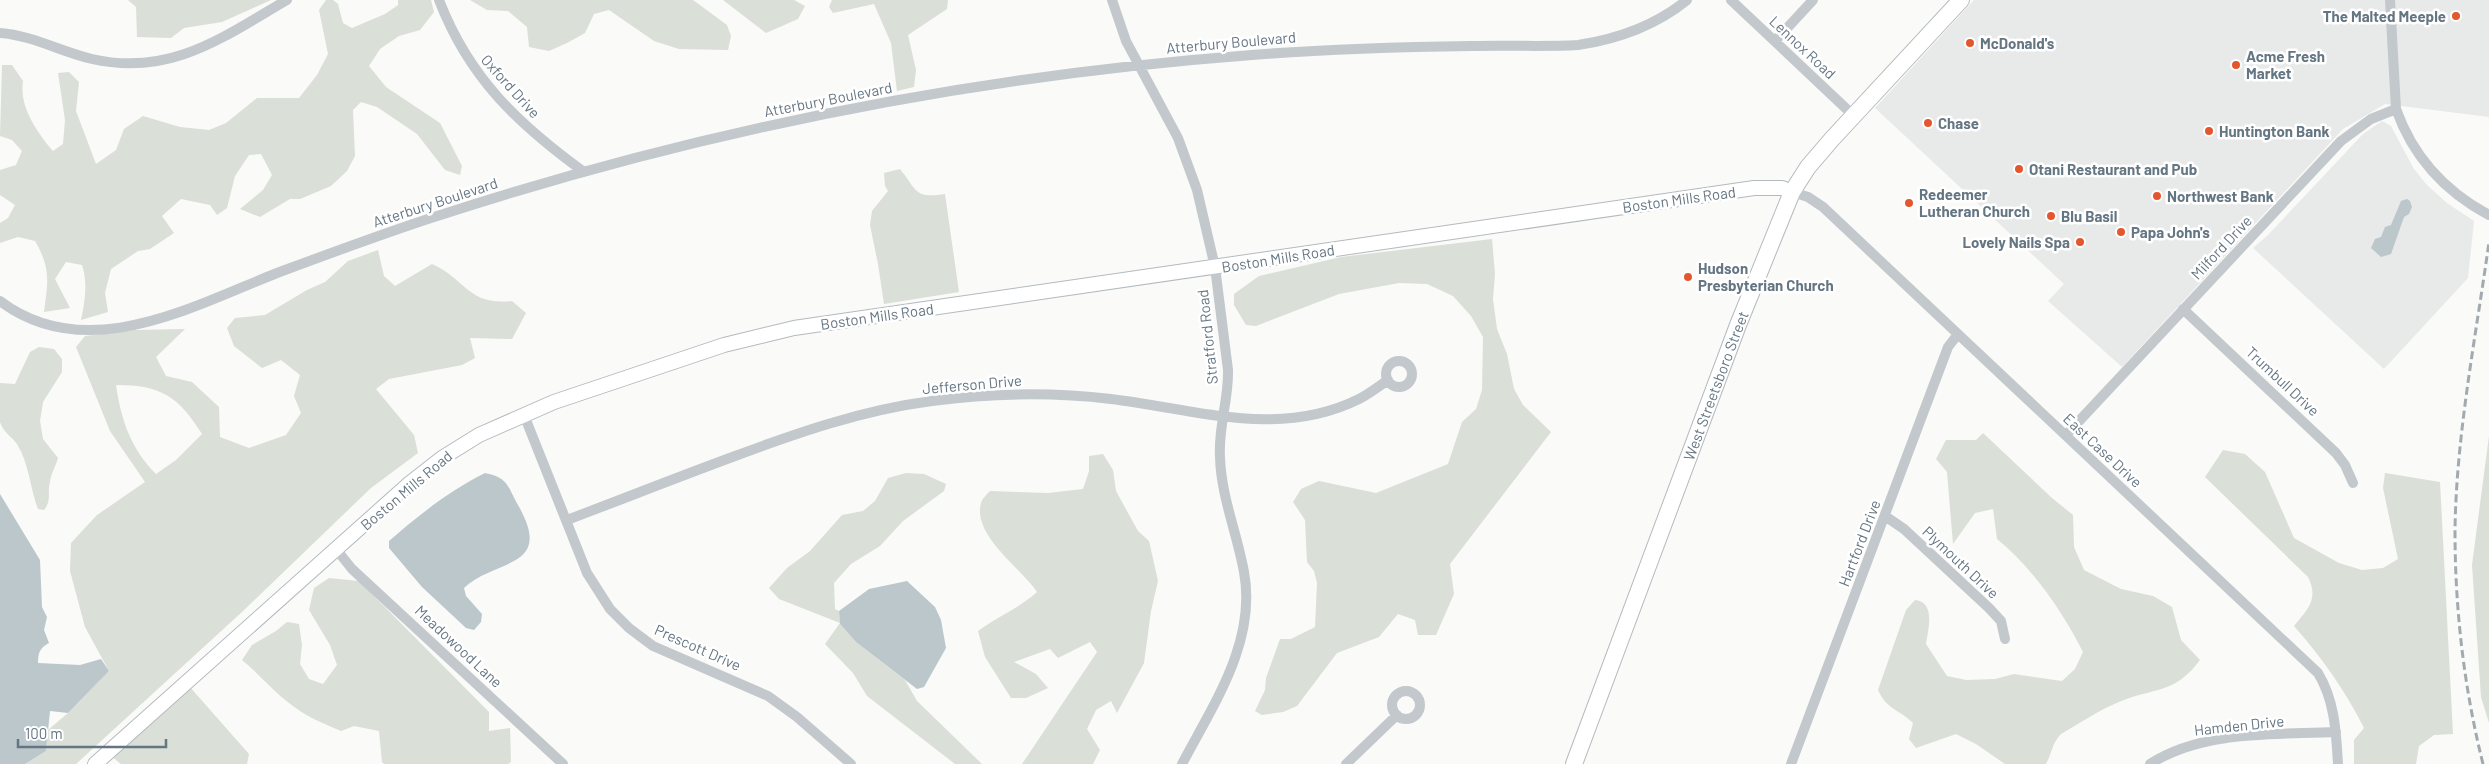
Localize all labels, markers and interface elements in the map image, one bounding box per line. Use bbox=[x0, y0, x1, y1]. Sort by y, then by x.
place label: The Malted Meeple bbox=[2323, 7, 2446, 25]
marker: The Malted Meeple bbox=[2450, 10, 2462, 22]
street label: Lennox Road bbox=[1766, 12, 1840, 82]
street label: Atterbury Boulevard bbox=[1165, 27, 1297, 57]
place label: McDonald's bbox=[1980, 34, 2055, 52]
marker: McDonald's bbox=[1964, 37, 1976, 49]
place label: Acme Fresh Market bbox=[2246, 47, 2325, 82]
street label: Oxford Drive bbox=[478, 51, 544, 121]
marker: Acme Fresh Market bbox=[2230, 59, 2242, 71]
street label: Atterbury Boulevard bbox=[762, 78, 894, 120]
place label: Chase bbox=[1938, 114, 1979, 132]
marker: Chase bbox=[1922, 117, 1934, 129]
place label: Huntington Bank bbox=[2219, 122, 2329, 140]
marker: Huntington Bank bbox=[2203, 125, 2215, 137]
place label: Otani Restaurant and Pub bbox=[2029, 160, 2197, 178]
marker: Otani Restaurant and Pub bbox=[2013, 163, 2025, 175]
street label: Atterbury Boulevard bbox=[370, 173, 500, 231]
street label: Boston Mills Road bbox=[1621, 182, 1737, 216]
place label: Redeemer Lutheran Church bbox=[1919, 185, 2030, 220]
place label: Northwest Bank bbox=[2167, 187, 2274, 205]
marker: Northwest Bank bbox=[2151, 190, 2163, 202]
marker: Redeemer Lutheran Church bbox=[1903, 197, 1915, 209]
place label: Blu Basil bbox=[2061, 207, 2117, 225]
marker: Blu Basil bbox=[2045, 210, 2057, 222]
street label: Milford Drive bbox=[2187, 211, 2255, 283]
place label: Papa John's bbox=[2131, 223, 2210, 241]
marker: Papa John's bbox=[2115, 226, 2127, 238]
place label: Lovely Nails Spa bbox=[1962, 233, 2070, 251]
marker: Lovely Nails Spa bbox=[2074, 236, 2086, 248]
street label: Boston Mills Road bbox=[1220, 240, 1336, 276]
place label: Hudson Presbyterian Church bbox=[1698, 259, 1834, 294]
marker: Hudson Presbyterian Church bbox=[1682, 271, 1694, 283]
street label: Stratford Road bbox=[1193, 289, 1221, 385]
street label: Boston Mills Road bbox=[819, 299, 935, 333]
street label: West Streetsboro Street bbox=[1679, 308, 1752, 463]
street label: Trumbull Drive bbox=[2243, 343, 2323, 419]
street label: Jefferson Drive bbox=[921, 371, 1023, 397]
street label: East Case Drive bbox=[2060, 409, 2146, 491]
street label: Boston Mills Road bbox=[357, 446, 455, 534]
street label: Hartford Drive bbox=[1834, 497, 1884, 589]
street label: Plymouth Drive bbox=[1919, 522, 2003, 602]
street label: Meadowood Lane bbox=[412, 601, 506, 691]
street label: Prescott Drive bbox=[652, 620, 744, 674]
street label: Hamden Drive bbox=[2193, 711, 2285, 739]
scale bar bbox=[18, 716, 165, 748]
text: 100 m bbox=[25, 724, 63, 742]

